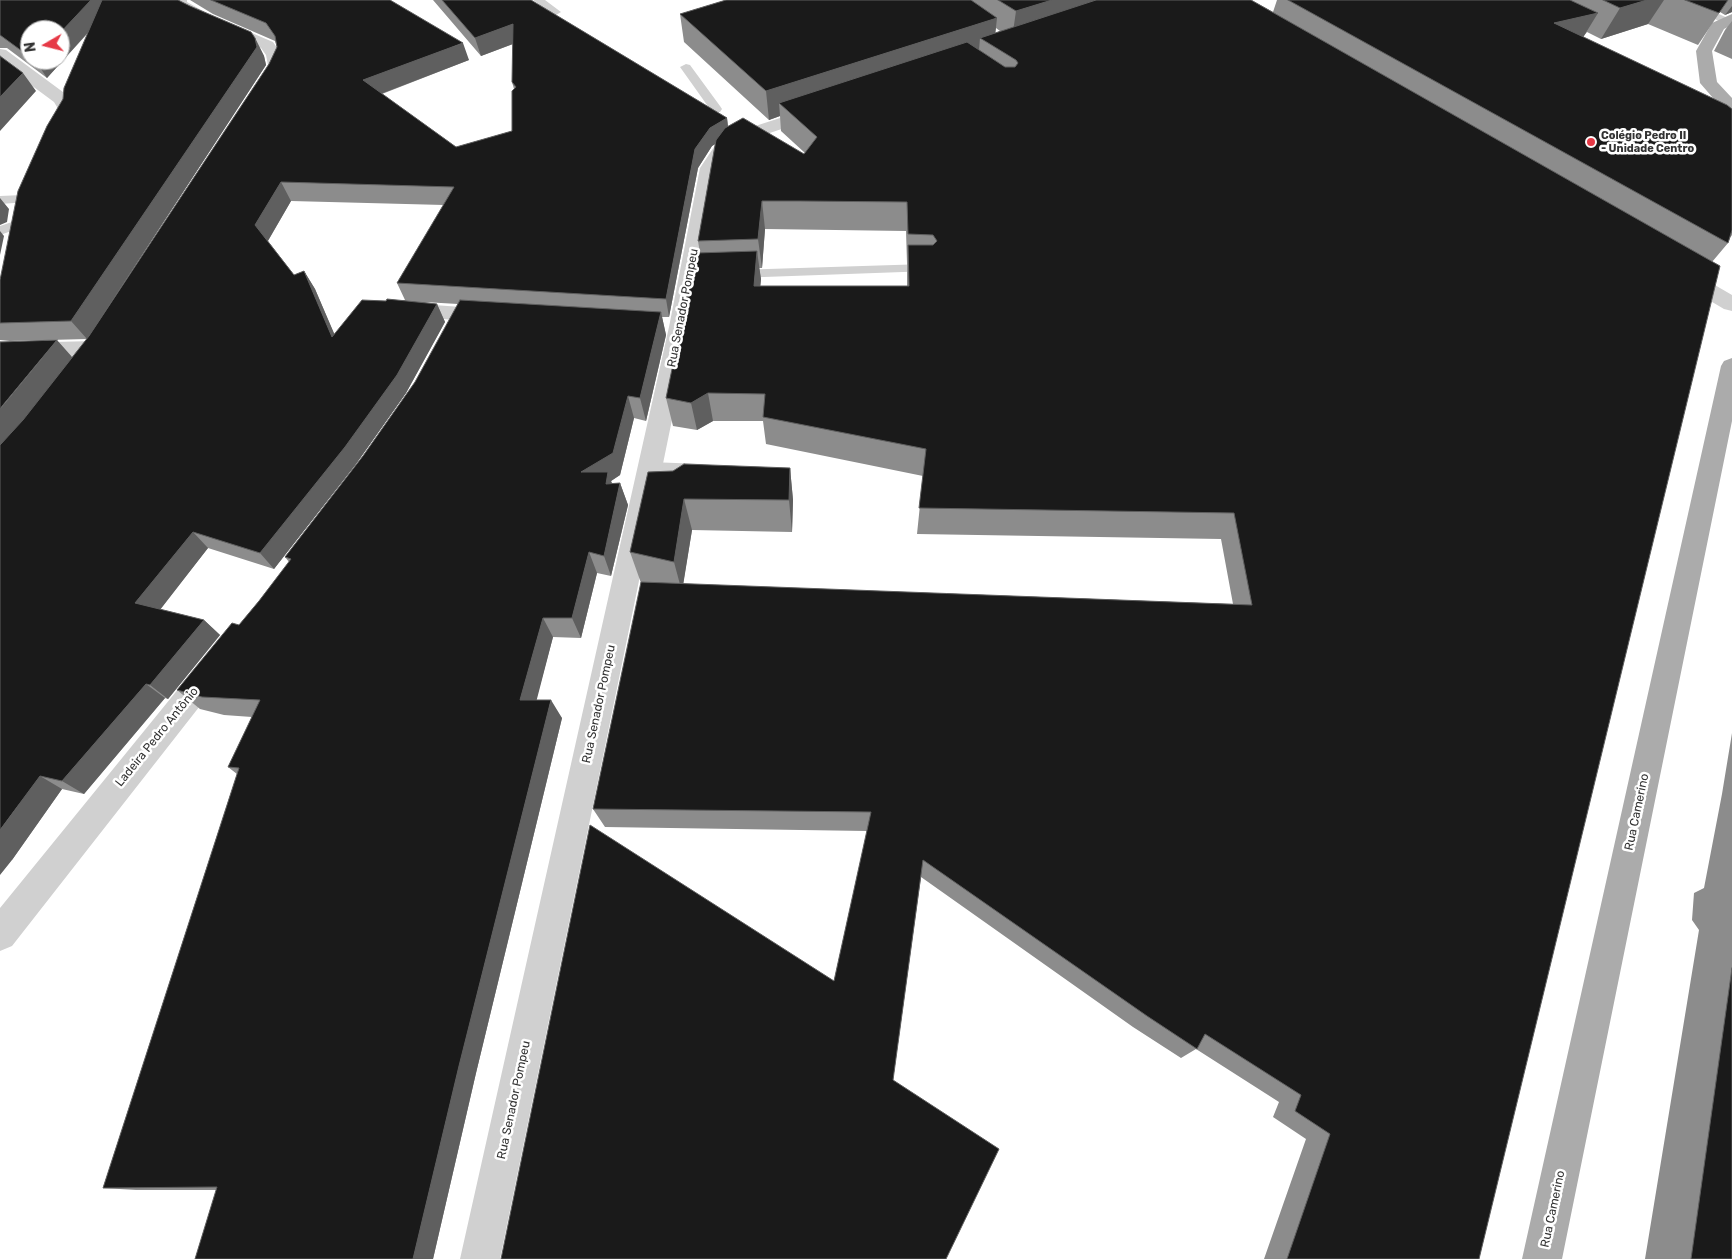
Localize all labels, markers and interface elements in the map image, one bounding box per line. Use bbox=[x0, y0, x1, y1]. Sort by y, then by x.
north arrow bbox=[20, 20, 70, 70]
text: N bbox=[22, 41, 40, 53]
place label: Colégio Pedro II - Unidade Centro bbox=[1601, 129, 1694, 155]
marker: Colégio Pedro II - Unidade Centro bbox=[1585, 136, 1597, 148]
street label: Rua Senador Pompeu bbox=[664, 247, 702, 369]
street label: Rua Senador Pompeu bbox=[579, 644, 619, 764]
street label: Ladeira Pedro Antônio bbox=[112, 684, 202, 790]
street label: Rua Camerino bbox=[1622, 772, 1652, 852]
street label: Rua Senador Pompeu bbox=[494, 1040, 534, 1160]
street label: Rua Camerino bbox=[1538, 1169, 1568, 1249]

